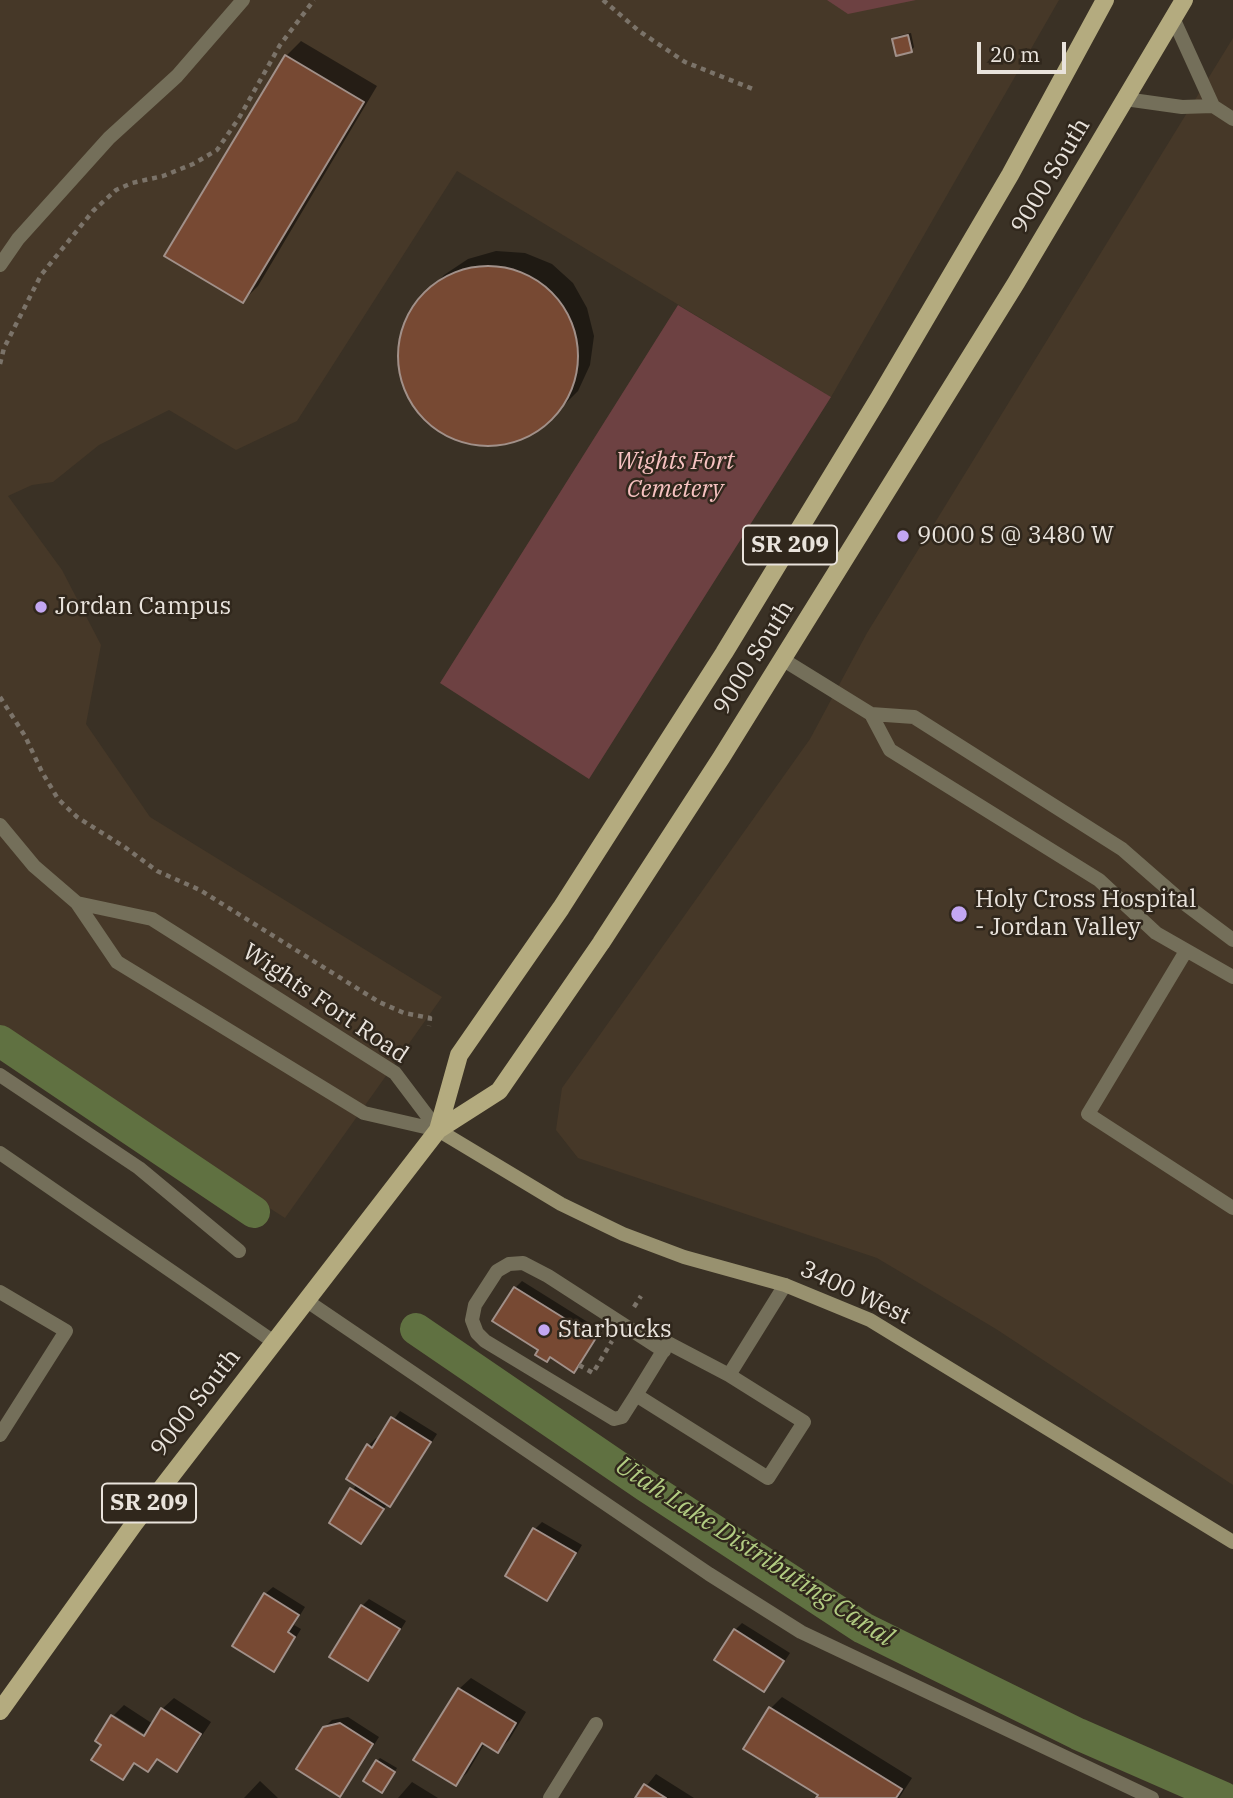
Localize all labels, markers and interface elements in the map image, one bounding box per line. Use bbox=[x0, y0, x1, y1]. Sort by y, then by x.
scale bar bbox=[981, 28, 1070, 72]
text: 20 m bbox=[990, 40, 1040, 68]
street label: 9000 South bbox=[1005, 113, 1097, 239]
park label: Wights Fort Cemetery bbox=[615, 448, 735, 504]
place label: 9000 S @ 3480 W bbox=[917, 522, 1114, 550]
road number: SR 209 bbox=[743, 526, 837, 565]
marker: 9000 S @ 3480 W bbox=[895, 528, 911, 544]
place label: Jordan Campus bbox=[55, 593, 231, 621]
street label: 9000 South bbox=[708, 596, 800, 720]
marker: Jordan Campus bbox=[33, 599, 49, 615]
place label: Holy Cross Hospital - Jordan Valley bbox=[975, 886, 1196, 942]
marker: Holy Cross Hospital - Jordan Valley bbox=[949, 904, 969, 924]
street label: Wights Fort Road bbox=[237, 938, 413, 1070]
street label: 3400 West bbox=[795, 1255, 915, 1331]
place label: Starbucks bbox=[558, 1316, 672, 1344]
marker: Starbucks bbox=[536, 1322, 552, 1338]
street label: 9000 South bbox=[145, 1343, 247, 1463]
water label: Utah Lake Distributing Canal bbox=[609, 1450, 899, 1654]
road number: SR 209 bbox=[102, 1484, 196, 1522]

